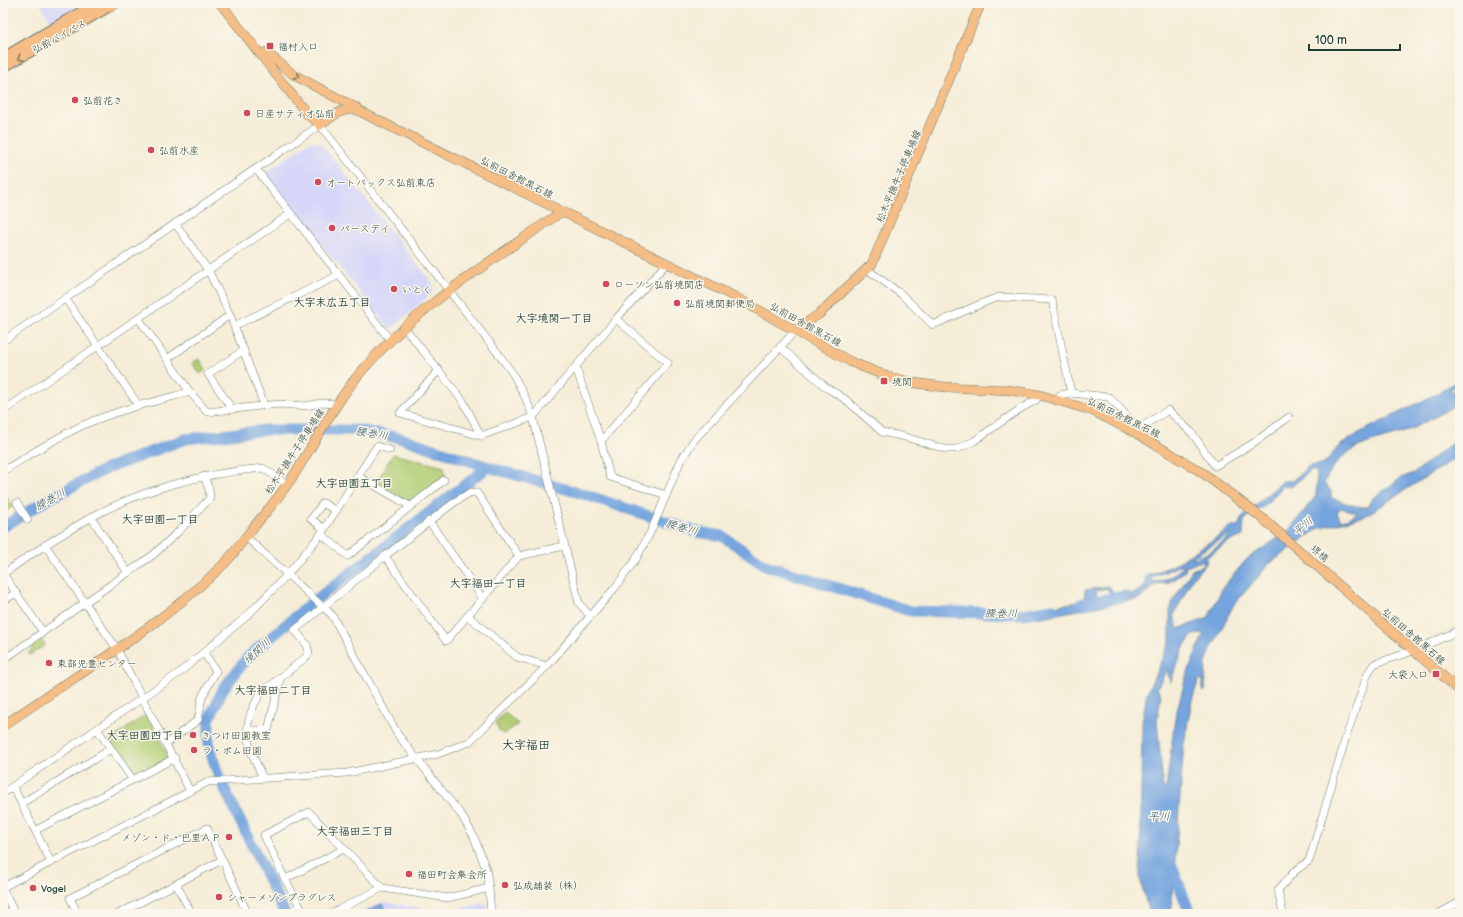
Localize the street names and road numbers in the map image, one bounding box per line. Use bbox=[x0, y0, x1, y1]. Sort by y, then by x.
street label: 弘前バイパス bbox=[30, 17, 89, 57]
street label: 松木平撫牛子停車場線 bbox=[874, 128, 924, 225]
street label: 弘前田舎館黒石線 bbox=[478, 154, 555, 201]
street label: 弘前田舎館黒石線 bbox=[768, 300, 843, 350]
street label: 弘前田舎館黒石線 bbox=[1085, 395, 1162, 441]
street label: 松木平撫牛子停車場線 bbox=[263, 406, 327, 497]
street label: 堺橋 bbox=[1308, 543, 1331, 565]
street label: 弘前田舎館黒石線 bbox=[1379, 606, 1447, 668]

